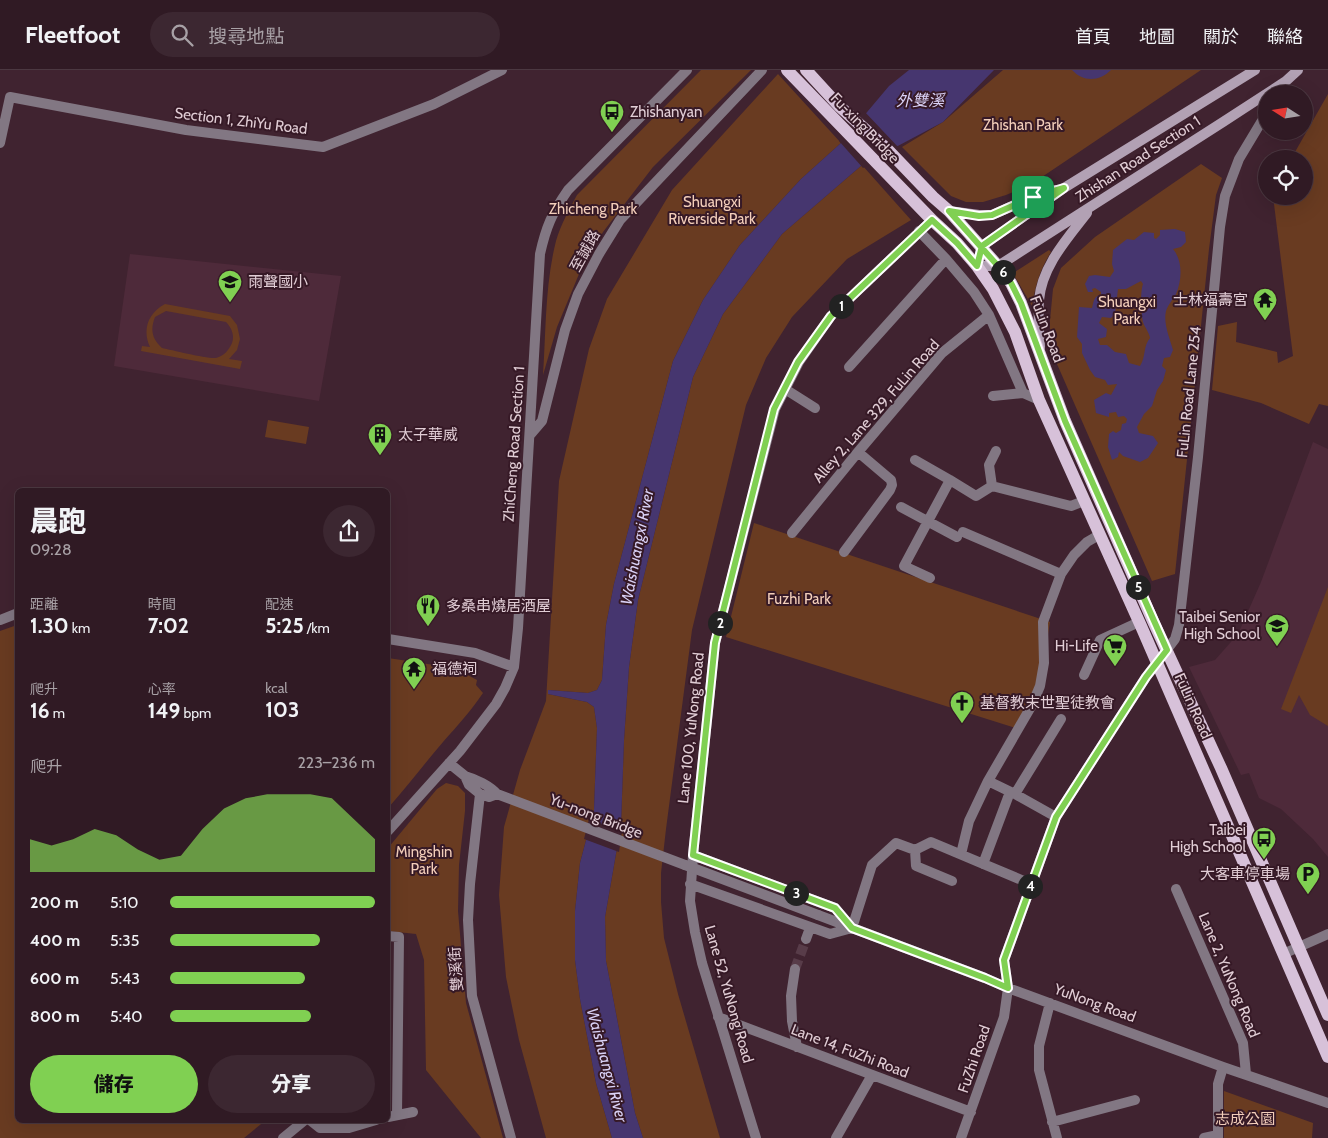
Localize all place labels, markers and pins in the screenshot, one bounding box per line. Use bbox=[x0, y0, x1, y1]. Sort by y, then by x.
bus stop icon: Zhishanyan bbox=[599, 99, 625, 133]
place label: Zhishanyan bbox=[630, 103, 702, 121]
pin bbox=[1012, 176, 1054, 218]
pin: 6 bbox=[990, 260, 1016, 284]
school or university icon: 雨聲國小 bbox=[217, 269, 243, 303]
place label: 雨聲國小 bbox=[248, 273, 308, 291]
temple icon: 士林福壽宮 bbox=[1252, 287, 1278, 321]
place label: 士林福壽宮 bbox=[1173, 291, 1248, 309]
pin: 1 bbox=[828, 294, 854, 318]
building icon: 太子華威 bbox=[367, 422, 393, 456]
place label: 太子華威 bbox=[398, 426, 458, 444]
pin: 5 bbox=[1126, 574, 1150, 600]
restaurant icon: 多桑串燒居酒屋 bbox=[415, 593, 441, 627]
place label: 多桑串燒居酒屋 bbox=[446, 597, 551, 615]
place label: Taibei Senior High School bbox=[1179, 608, 1260, 643]
pin: 2 bbox=[708, 610, 732, 636]
school or university icon: Taibei Senior High School bbox=[1264, 613, 1290, 647]
supermarket icon: Hi-Life bbox=[1102, 633, 1128, 667]
place label: Hi-Life bbox=[1055, 637, 1098, 655]
temple icon: 福德祠 bbox=[401, 656, 427, 690]
place label: 福德祠 bbox=[432, 660, 477, 678]
church icon: 基督教末世聖徒教會 bbox=[949, 690, 975, 724]
place label: 基督教末世聖徒教會 bbox=[980, 694, 1115, 712]
place label: Taibei High School bbox=[1170, 821, 1246, 856]
bus stop icon: Taibei High School bbox=[1251, 826, 1277, 860]
parking icon: 大客車停車場 bbox=[1295, 861, 1321, 895]
place label: 大客車停車場 bbox=[1200, 865, 1290, 883]
pin: 4 bbox=[1018, 874, 1042, 898]
pin: 3 bbox=[784, 880, 808, 906]

